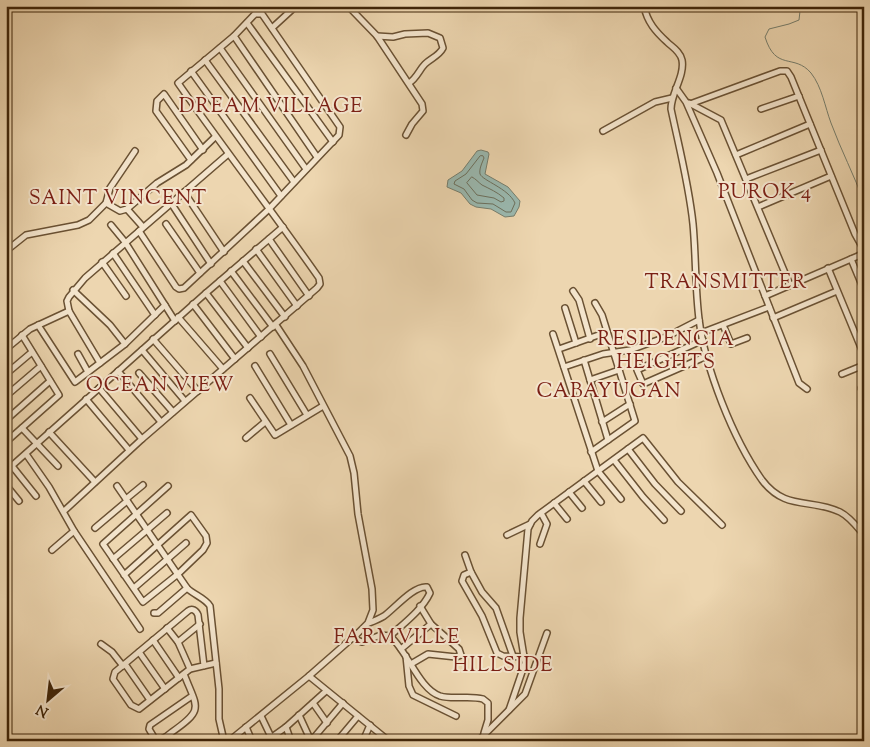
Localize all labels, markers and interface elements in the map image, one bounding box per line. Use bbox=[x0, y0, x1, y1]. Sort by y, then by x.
district label: DREAM VILLAGE bbox=[179, 93, 363, 122]
district label: PUROK 4 bbox=[718, 179, 812, 208]
district label: SAINT VINCENT bbox=[29, 185, 207, 214]
district label: TRANSMITTER bbox=[645, 269, 807, 298]
district label: RESIDENCIA HEIGHTS bbox=[597, 326, 735, 378]
district label: OCEAN VIEW bbox=[86, 372, 234, 401]
district label: CABAYUGAN bbox=[537, 378, 681, 407]
district label: FARMVILLE bbox=[334, 624, 460, 653]
district label: HILLSIDE bbox=[453, 652, 553, 681]
north arrow bbox=[22, 674, 72, 724]
text: N bbox=[33, 698, 52, 721]

